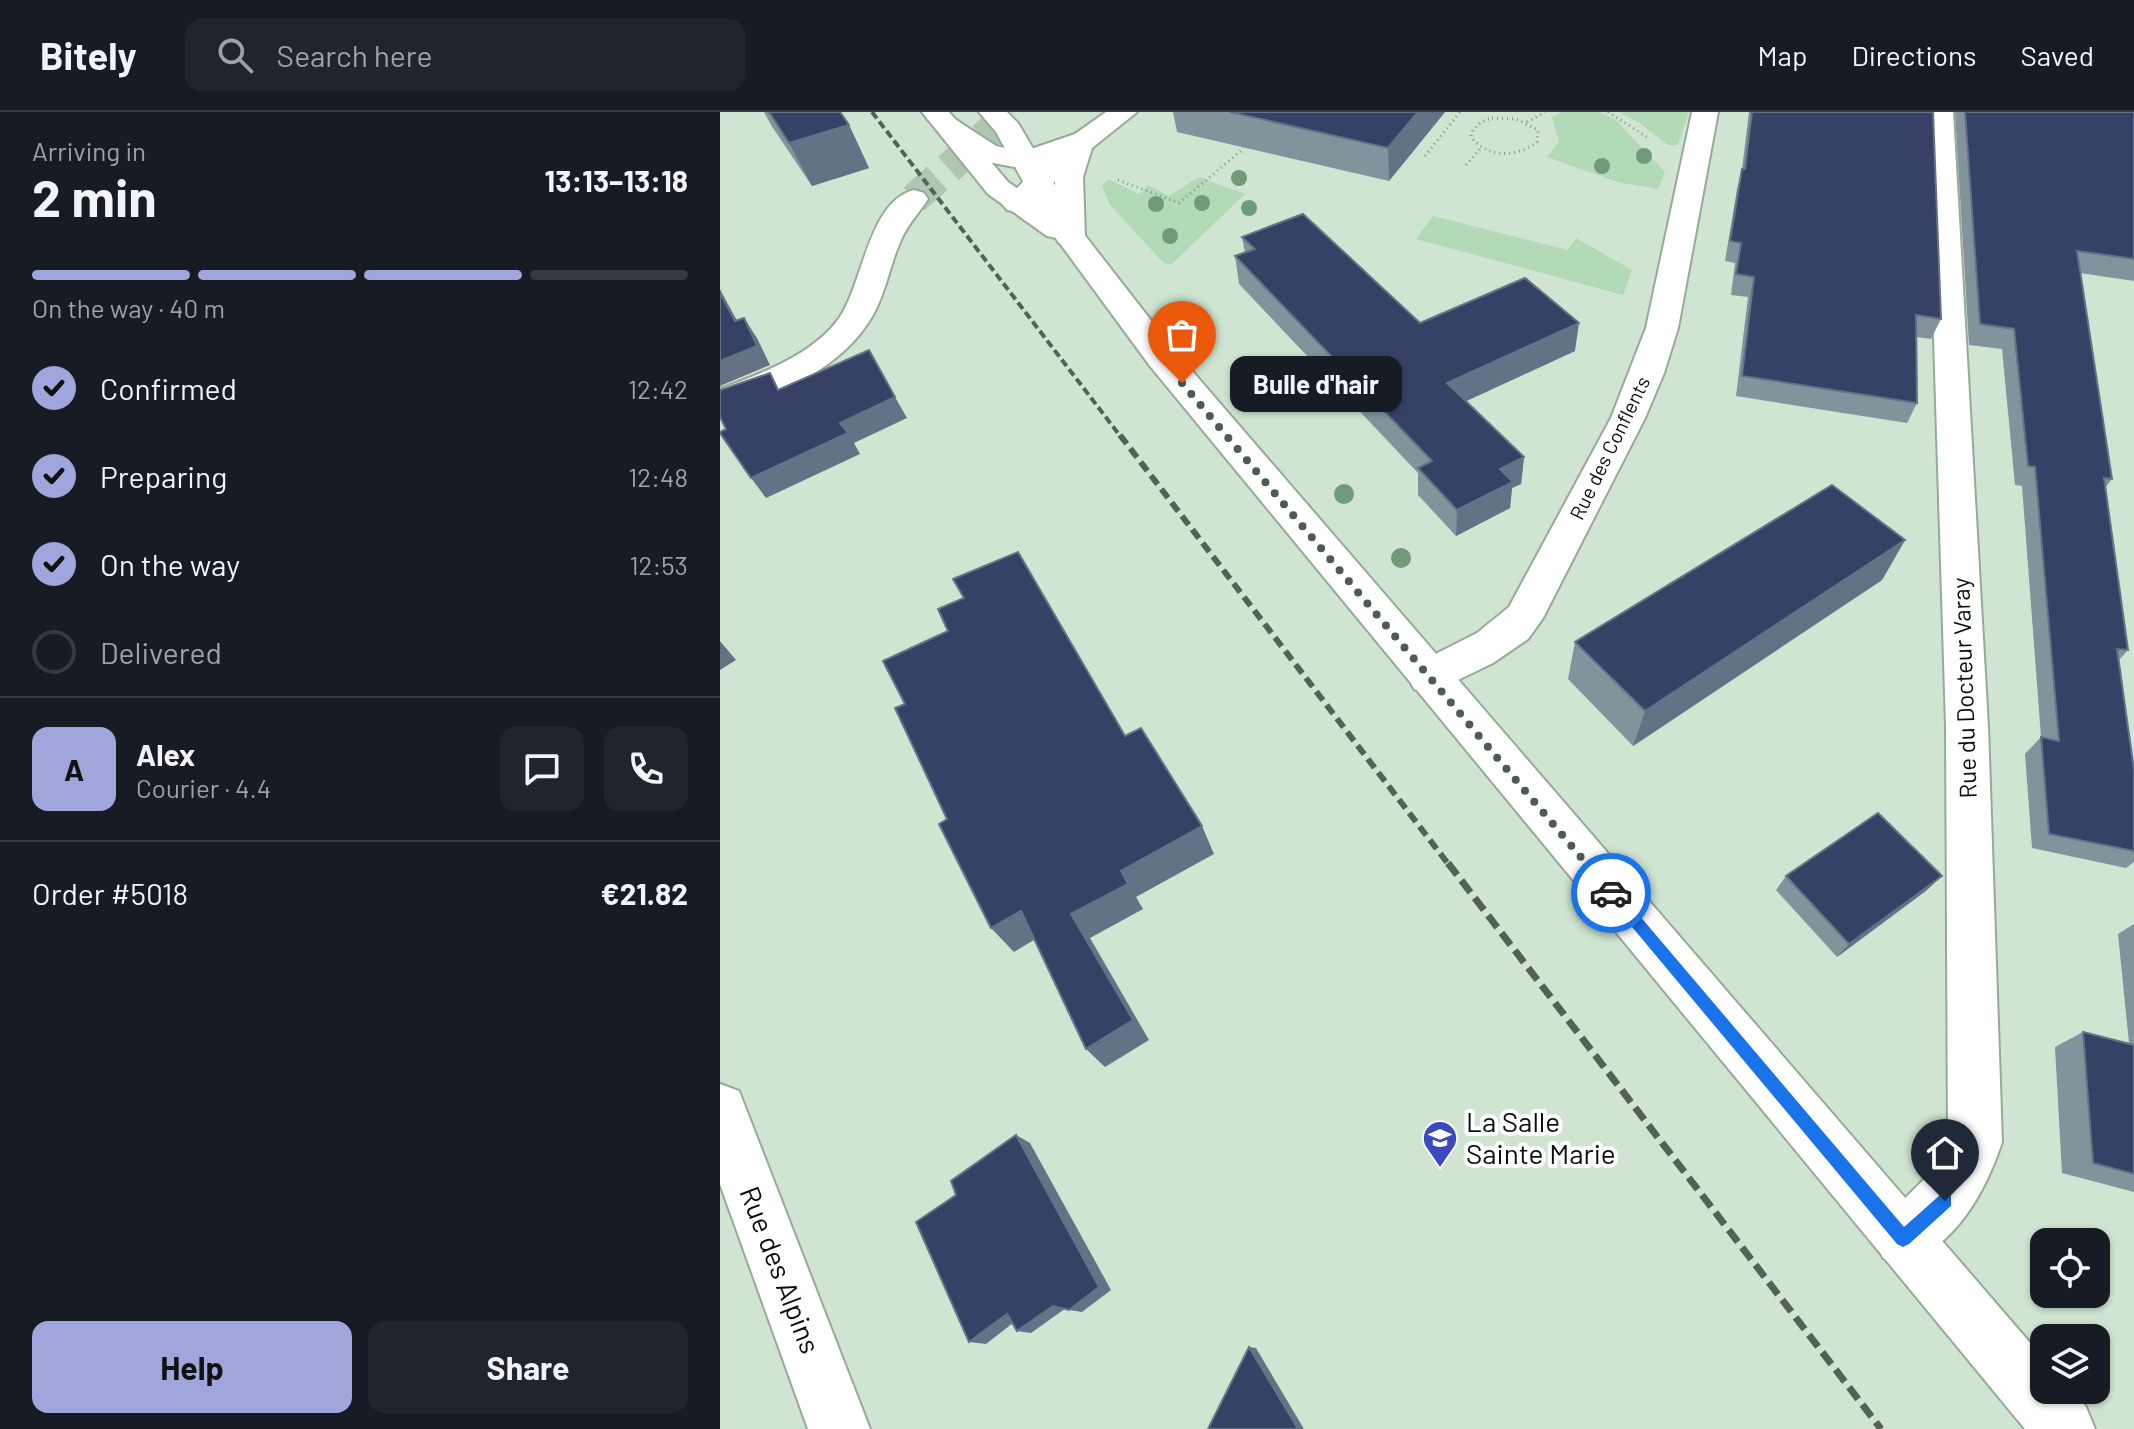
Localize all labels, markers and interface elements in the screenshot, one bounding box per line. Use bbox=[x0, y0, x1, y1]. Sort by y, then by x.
search box bbox=[185, 19, 745, 91]
text: Bitely bbox=[40, 32, 137, 78]
icon: search bbox=[213, 33, 257, 77]
text: Search here bbox=[277, 37, 433, 73]
text: Map bbox=[1758, 38, 1807, 72]
text: Directions bbox=[1851, 38, 1977, 72]
text: Saved bbox=[2021, 38, 2094, 72]
text: Arriving in bbox=[32, 135, 146, 166]
text: 13:13–13:18 bbox=[545, 162, 688, 198]
text: 2 min bbox=[32, 165, 157, 227]
text: On the way · 40 m bbox=[32, 292, 225, 323]
pin bbox=[1148, 301, 1216, 383]
icon: bag bbox=[1160, 313, 1204, 357]
callout: Bulle d'hair bbox=[1230, 355, 1402, 411]
icon: check bbox=[32, 366, 76, 410]
text: Bulle d'hair bbox=[1253, 368, 1379, 399]
text: Confirmed bbox=[100, 370, 237, 406]
street label: Rue des Conflents bbox=[1564, 372, 1654, 523]
text: 12:42 bbox=[628, 373, 688, 404]
icon: check bbox=[32, 454, 76, 498]
text: Preparing bbox=[100, 458, 227, 494]
text: 12:48 bbox=[628, 461, 688, 492]
icon: check bbox=[32, 542, 76, 586]
text: On the way bbox=[100, 546, 240, 582]
text: 12:53 bbox=[629, 549, 688, 580]
street label: Rue du Docteur Varay bbox=[1945, 577, 1982, 799]
text: Delivered bbox=[100, 634, 222, 670]
button: chat bbox=[500, 727, 584, 811]
button: phone bbox=[604, 727, 688, 811]
text: Alex bbox=[136, 736, 195, 772]
text: A bbox=[64, 751, 84, 787]
text: Courier · 4.4 bbox=[136, 772, 271, 803]
courier bbox=[1571, 853, 1651, 933]
icon: car bbox=[1589, 871, 1633, 915]
text: Order #5018 bbox=[32, 875, 188, 911]
text: €21.82 bbox=[601, 875, 688, 911]
place label: La Salle Sainte Marie bbox=[1466, 1104, 1616, 1170]
school or university icon: La Salle Sainte Marie bbox=[1421, 1119, 1459, 1169]
pin bbox=[1911, 1119, 1979, 1201]
icon: home bbox=[1923, 1131, 1967, 1175]
street label: Rue des Alpins bbox=[733, 1181, 828, 1358]
map controls bbox=[2030, 1228, 2110, 1404]
button: locate bbox=[2030, 1228, 2110, 1308]
button: Help bbox=[32, 1321, 352, 1413]
button: Share bbox=[368, 1321, 688, 1413]
button: layers bbox=[2030, 1324, 2110, 1404]

